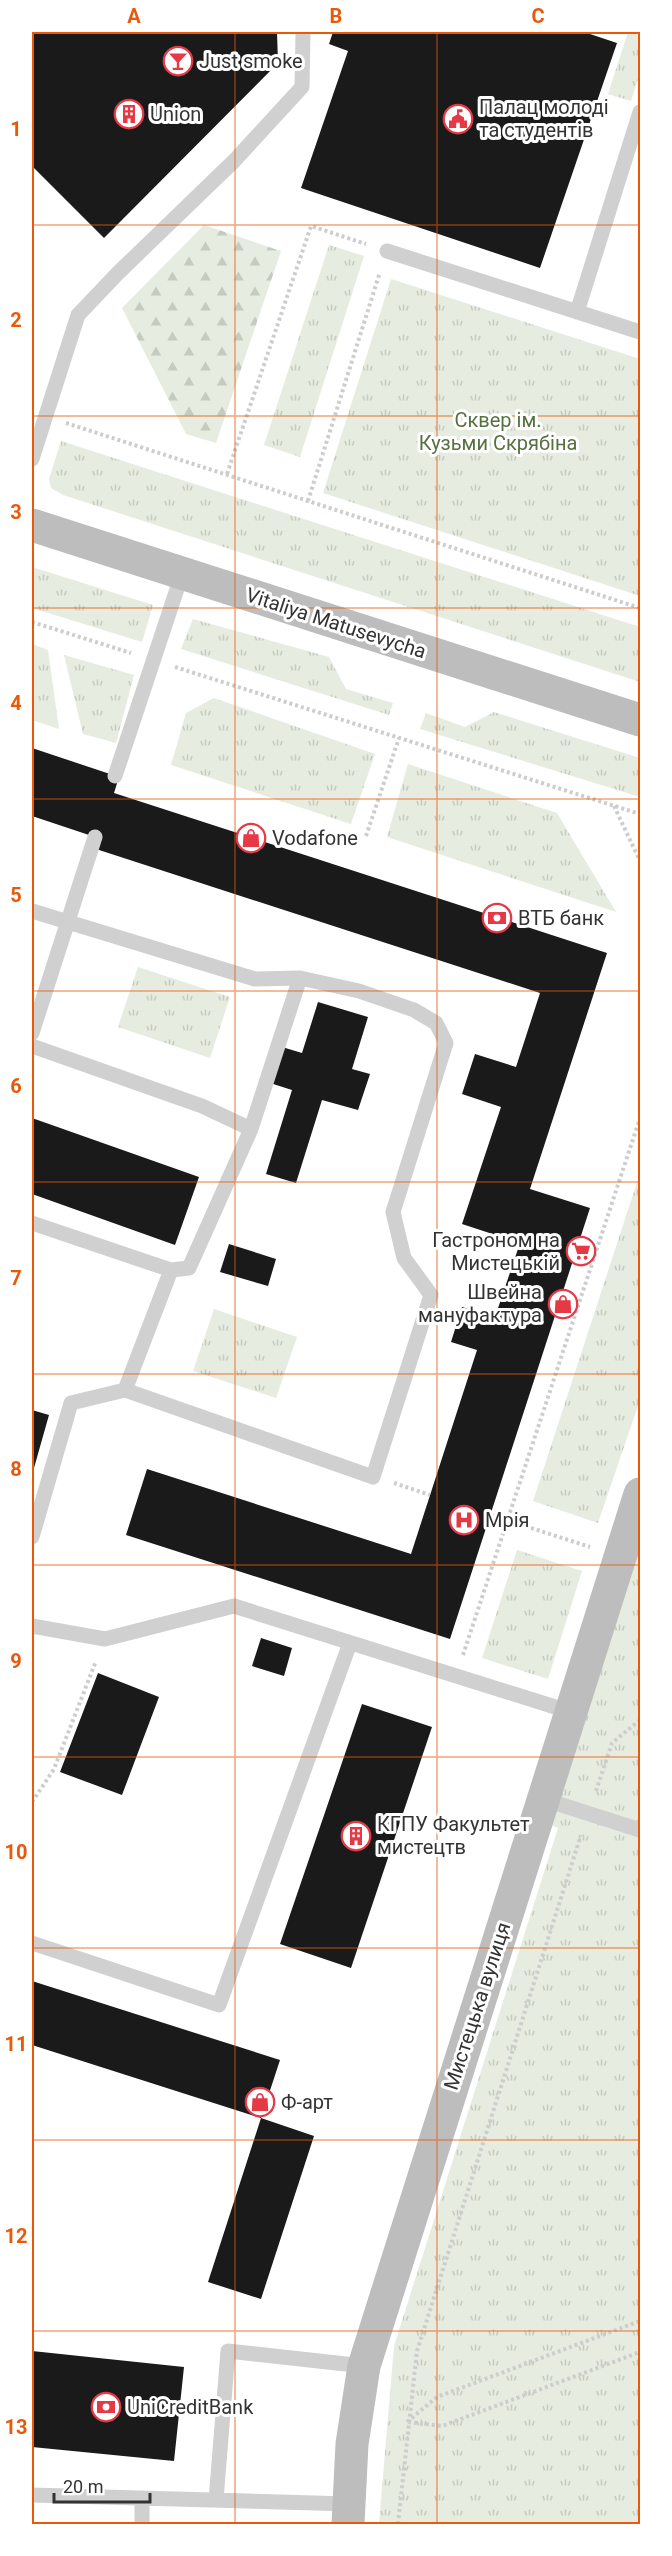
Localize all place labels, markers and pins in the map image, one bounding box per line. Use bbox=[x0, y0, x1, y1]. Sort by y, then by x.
bar icon: Just smoke bbox=[162, 45, 194, 77]
place label: Just smoke bbox=[199, 49, 303, 73]
place label: Палац молоді та студентів bbox=[479, 95, 609, 142]
building icon: Union bbox=[113, 98, 145, 130]
place label: Union bbox=[150, 102, 201, 126]
public building icon: Палац молоді та студентів bbox=[442, 103, 474, 135]
shop icon: Vodafone bbox=[235, 822, 267, 854]
place label: Vodafone bbox=[272, 826, 358, 850]
bank icon: ВТБ банк bbox=[481, 902, 513, 934]
place label: ВТБ банк bbox=[518, 906, 604, 930]
place label: Гастроном на Мистецькій bbox=[432, 1228, 560, 1275]
supermarket icon: Гастроном на Мистецькій bbox=[565, 1235, 597, 1267]
place label: Швейна мануфактура bbox=[418, 1280, 542, 1327]
shop icon: Швейна мануфактура bbox=[547, 1288, 579, 1320]
hospital icon: Мрія bbox=[448, 1504, 480, 1536]
place label: Мрія bbox=[485, 1508, 530, 1532]
place label: КГПУ Факультет мистецтв bbox=[377, 1812, 530, 1859]
building icon: КГПУ Факультет мистецтв bbox=[340, 1820, 372, 1852]
shop icon: Ф-арт bbox=[244, 2086, 276, 2118]
place label: Ф-арт bbox=[281, 2090, 333, 2114]
bank icon: UniCreditBank bbox=[90, 2391, 122, 2423]
place label: UniCreditBank bbox=[127, 2395, 254, 2419]

